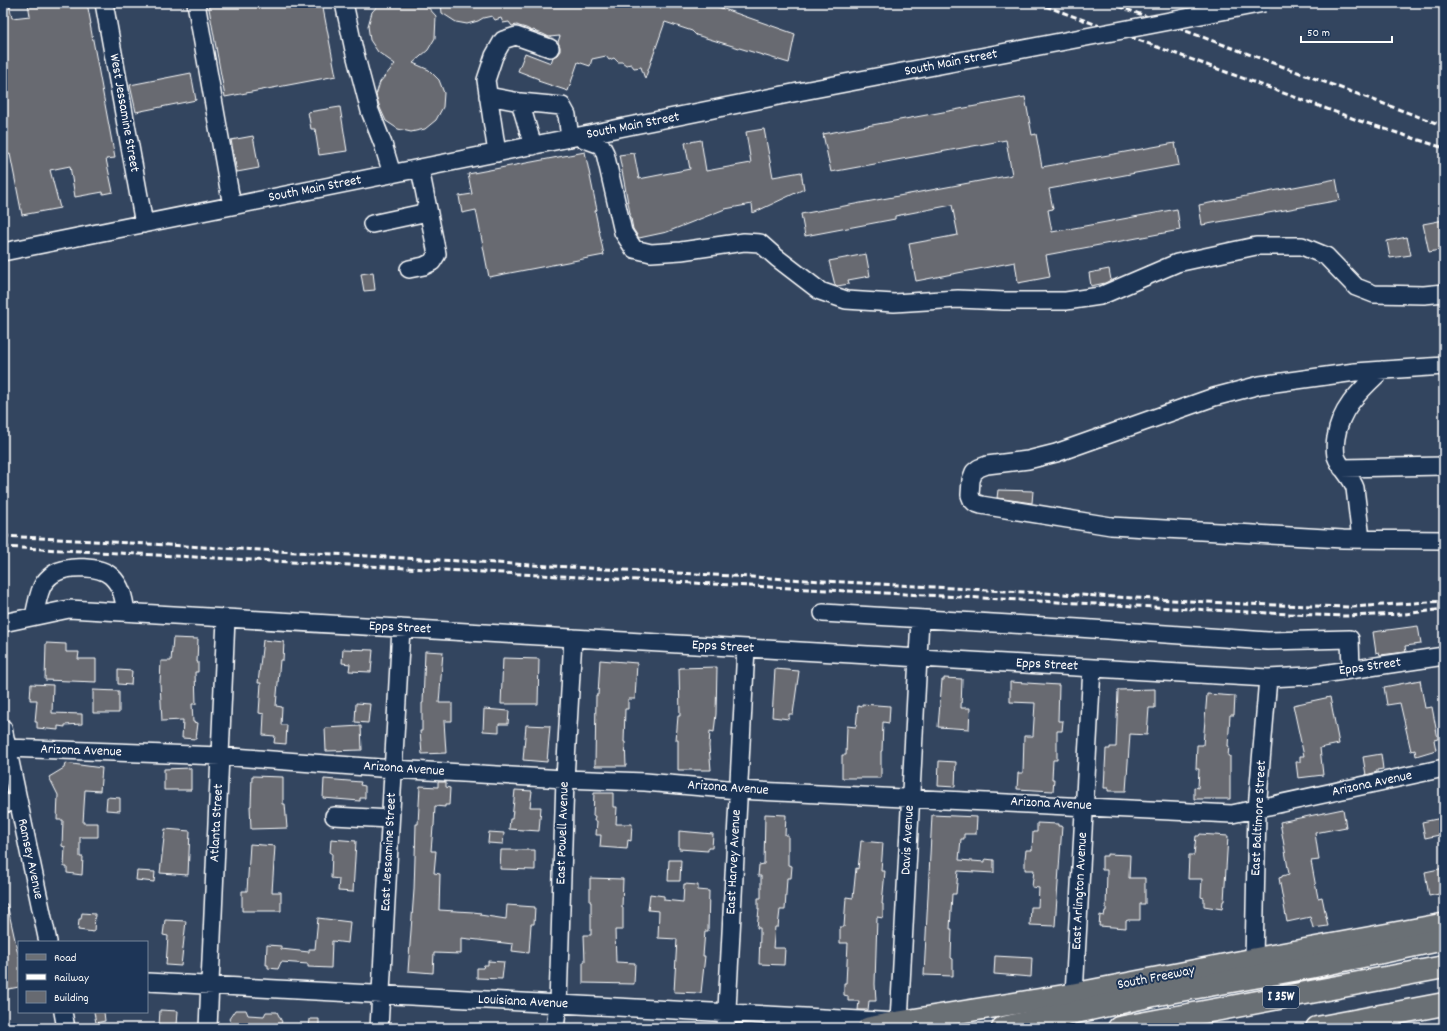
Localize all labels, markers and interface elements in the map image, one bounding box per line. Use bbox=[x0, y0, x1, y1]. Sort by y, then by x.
scale bar bbox=[1301, 18, 1392, 44]
text: 50 m bbox=[1307, 25, 1330, 42]
street label: South Main Street bbox=[903, 44, 999, 82]
street label: West Jessamine Street bbox=[104, 52, 144, 174]
street label: South Main Street bbox=[585, 107, 681, 145]
street label: South Main Street bbox=[267, 170, 363, 208]
street label: Epps Street bbox=[368, 616, 432, 640]
street label: Epps Street bbox=[691, 635, 755, 659]
street label: Epps Street bbox=[1015, 653, 1079, 677]
street label: Epps Street bbox=[1338, 653, 1402, 681]
street label: Arizona Avenue bbox=[40, 740, 122, 762]
street label: Arizona Avenue bbox=[363, 756, 445, 782]
street label: East Baltimore Street bbox=[1246, 760, 1272, 876]
street label: Arizona Avenue bbox=[1330, 766, 1414, 802]
street label: Arizona Avenue bbox=[687, 775, 769, 801]
street label: East Powell Avenue bbox=[551, 781, 575, 885]
street label: Atlanta Street bbox=[205, 783, 229, 863]
street label: East Jessamine Street bbox=[376, 792, 402, 912]
street label: Arizona Avenue bbox=[1010, 792, 1092, 816]
street label: Davis Avenue bbox=[896, 805, 920, 875]
street label: East Harvey Avenue bbox=[721, 809, 747, 915]
street label: Ramsey Avenue bbox=[12, 817, 48, 901]
street label: East Arlington Avenue bbox=[1067, 832, 1093, 950]
legend bbox=[18, 941, 148, 1013]
text: Road bbox=[54, 950, 76, 967]
street label: South Freeway bbox=[1116, 961, 1197, 995]
text: Railway bbox=[54, 970, 90, 987]
road number: I 35W bbox=[1263, 986, 1299, 1008]
text: Building bbox=[54, 990, 89, 1007]
street label: Louisiana Avenue bbox=[477, 990, 569, 1014]

